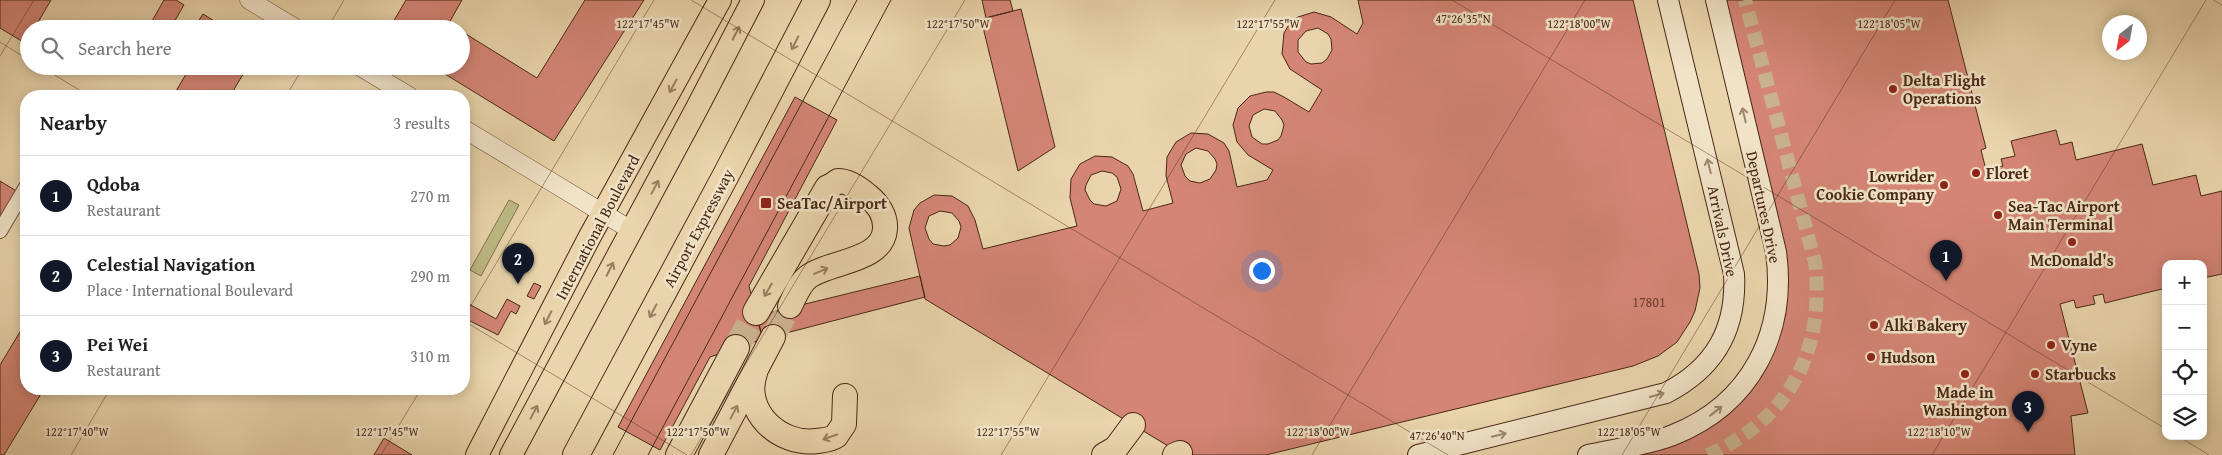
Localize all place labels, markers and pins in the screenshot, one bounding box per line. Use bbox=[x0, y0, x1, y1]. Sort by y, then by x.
place label: Delta Flight Operations bbox=[1903, 68, 1986, 110]
marker: Delta Flight Operations bbox=[1887, 83, 1899, 95]
place label: Floret bbox=[1986, 161, 2029, 185]
place label: Lowrider Cookie Company bbox=[1816, 164, 1935, 206]
marker: Floret bbox=[1970, 167, 1982, 179]
marker: Lowrider Cookie Company bbox=[1938, 179, 1950, 191]
place label: SeaTac/Airport bbox=[777, 191, 887, 215]
place label: Sea-Tac Airport Main Terminal bbox=[2008, 194, 2120, 236]
marker: SeaTac/Airport bbox=[759, 196, 773, 210]
marker: Sea-Tac Airport Main Terminal bbox=[1992, 209, 2004, 221]
marker: McDonald's bbox=[2066, 236, 2078, 248]
pin: 1 bbox=[1930, 240, 1962, 281]
pin: 2 bbox=[502, 243, 534, 284]
place label: McDonald's bbox=[2030, 248, 2114, 272]
place label: Alki Bakery bbox=[1884, 313, 1968, 337]
marker: Alki Bakery bbox=[1868, 319, 1880, 331]
place label: Vyne bbox=[2061, 333, 2097, 357]
marker: Vyne bbox=[2045, 339, 2057, 351]
place label: Hudson bbox=[1881, 345, 1936, 369]
marker: Hudson bbox=[1865, 351, 1877, 363]
place label: Starbucks bbox=[2045, 362, 2116, 386]
marker: Made in Washington bbox=[1959, 368, 1971, 380]
marker: Starbucks bbox=[2029, 368, 2041, 380]
place label: Made in Washington bbox=[1923, 380, 2008, 422]
pin: 3 bbox=[2012, 391, 2044, 432]

